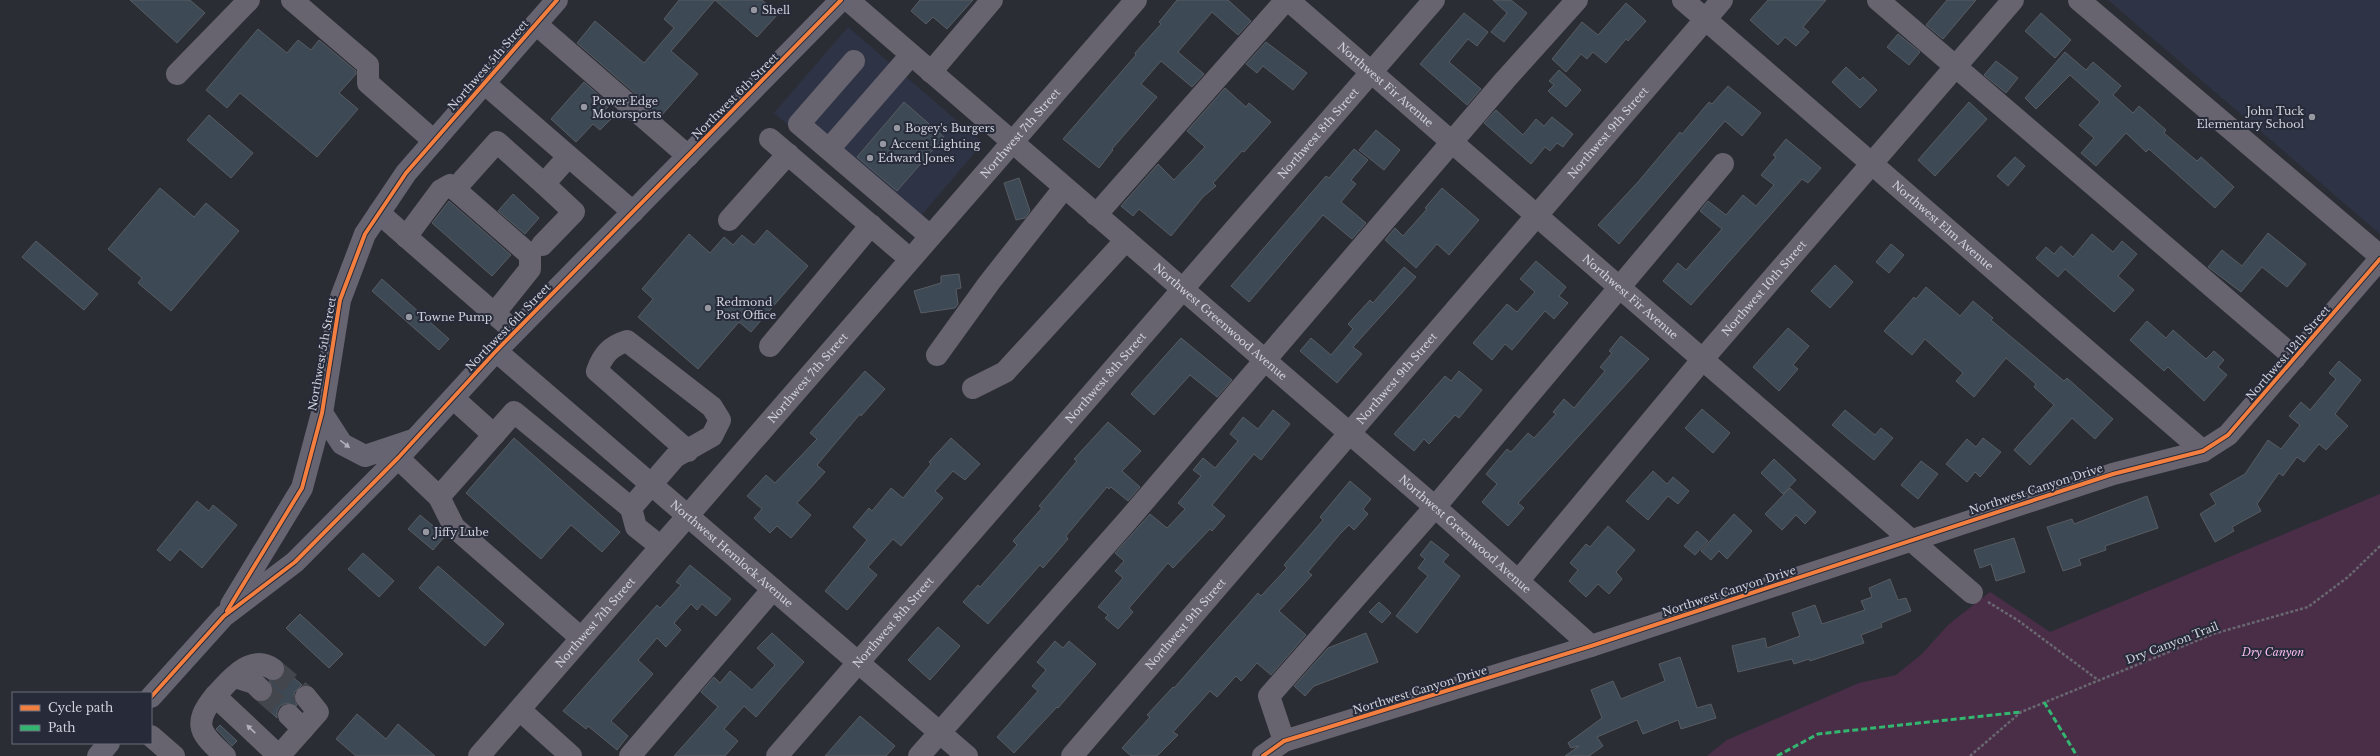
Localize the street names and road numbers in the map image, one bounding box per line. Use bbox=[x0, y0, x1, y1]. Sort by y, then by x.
street label: Northwest 5th Street bbox=[445, 16, 532, 113]
street label: Northwest Fir Avenue bbox=[1335, 39, 1436, 130]
street label: Northwest 6th Street bbox=[689, 49, 782, 142]
street label: Northwest 9th Street bbox=[1565, 83, 1652, 181]
street label: Northwest 8th Street bbox=[1275, 84, 1362, 182]
street label: Northwest 7th Street bbox=[977, 85, 1064, 181]
street label: Northwest Elm Avenue bbox=[1889, 178, 1996, 273]
street label: Northwest 10th Street bbox=[1719, 237, 1810, 339]
street label: Northwest Fir Avenue bbox=[1580, 251, 1681, 342]
street label: Northwest Greenwood Avenue bbox=[1151, 260, 1290, 383]
street label: Northwest 6th Street bbox=[463, 280, 554, 374]
street label: Northwest 5th Street bbox=[305, 295, 339, 412]
street label: Northwest 12th Street bbox=[2243, 302, 2334, 403]
street label: Northwest 7th Street bbox=[765, 329, 851, 426]
street label: Northwest 8th Street bbox=[1062, 329, 1150, 426]
street label: Northwest 9th Street bbox=[1353, 329, 1441, 427]
street label: Northwest Canyon Drive bbox=[1967, 461, 2105, 517]
street label: Northwest Greenwood Avenue bbox=[1396, 472, 1534, 596]
street label: Northwest Hemlock Avenue bbox=[668, 497, 796, 610]
street label: Northwest Canyon Drive bbox=[1660, 563, 1798, 619]
street label: Northwest 8th Street bbox=[850, 573, 937, 671]
street label: Northwest 7th Street bbox=[552, 574, 639, 670]
street label: Northwest 9th Street bbox=[1142, 575, 1229, 673]
street label: Dry Canyon Trail bbox=[2124, 619, 2221, 667]
street label: Northwest Canyon Drive bbox=[1351, 663, 1489, 717]

